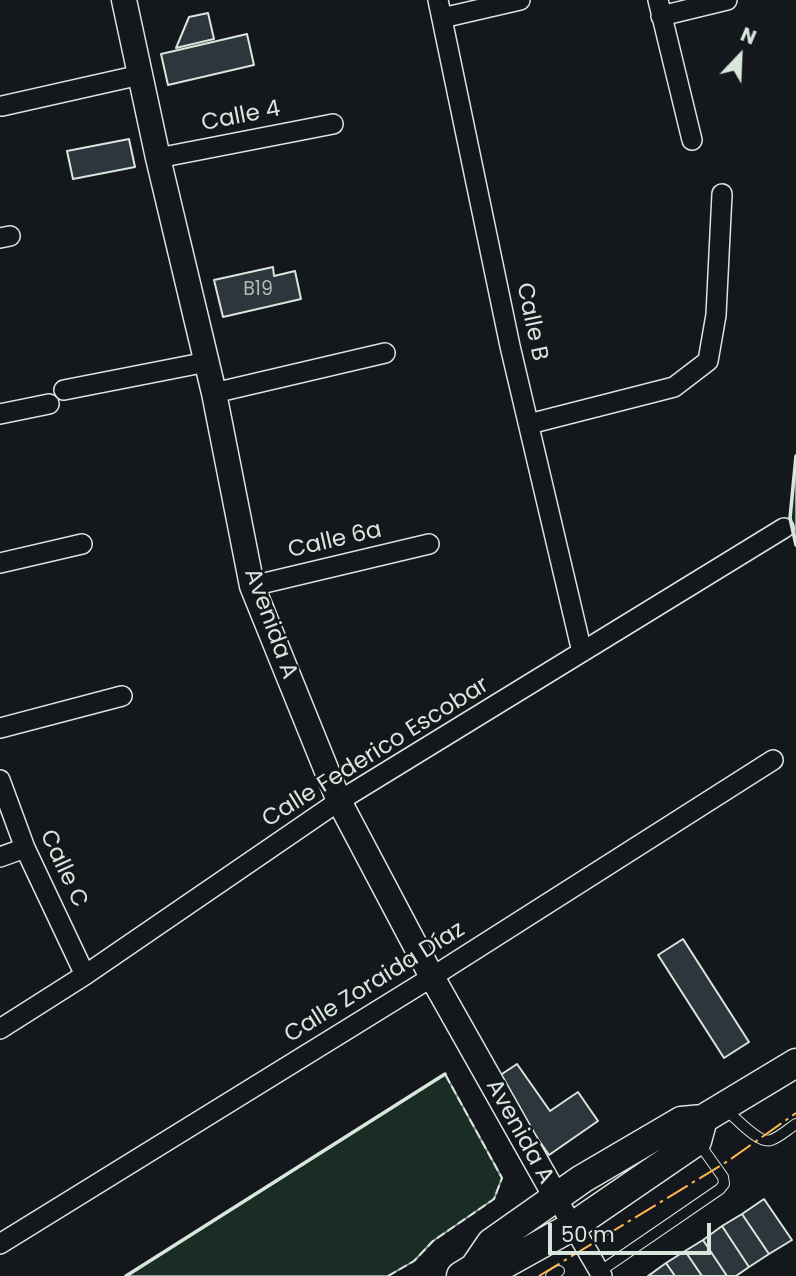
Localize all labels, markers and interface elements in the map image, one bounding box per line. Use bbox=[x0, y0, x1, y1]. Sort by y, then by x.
north arrow bbox=[705, 21, 775, 91]
text: N bbox=[737, 21, 760, 51]
street label: Calle 4 bbox=[199, 96, 283, 138]
house number: B19 bbox=[243, 279, 273, 301]
street label: Calle B bbox=[509, 280, 553, 364]
street label: Calle 6a bbox=[286, 517, 384, 565]
street label: Avenida A bbox=[237, 565, 303, 683]
street label: Calle Federico Escobar bbox=[258, 672, 494, 834]
street label: Calle C bbox=[33, 826, 93, 912]
street label: Calle Zoraida Díaz bbox=[280, 916, 470, 1050]
street label: Avenida A bbox=[479, 1075, 559, 1189]
scale bar bbox=[551, 1210, 714, 1254]
text: 50 m bbox=[561, 1220, 615, 1249]

